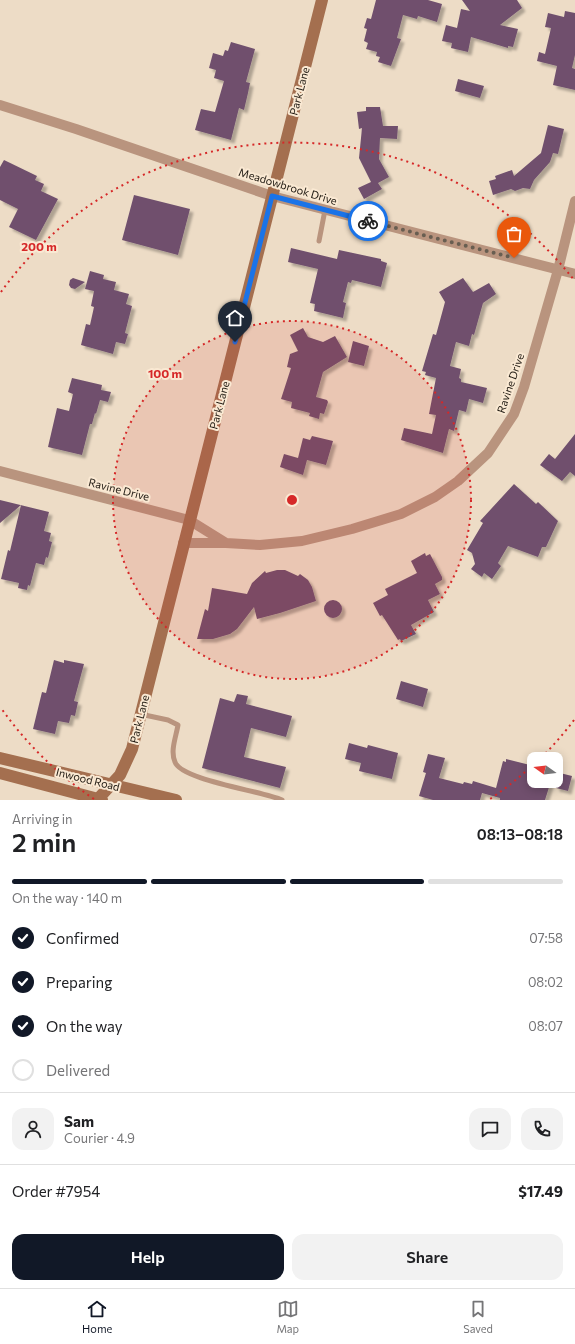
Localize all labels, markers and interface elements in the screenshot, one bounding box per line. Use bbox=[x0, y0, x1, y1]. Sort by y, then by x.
street label: Park Lane bbox=[286, 65, 312, 116]
street label: Meadowbrook Drive bbox=[237, 165, 339, 207]
courier bbox=[348, 201, 388, 241]
icon: bike bbox=[357, 210, 379, 232]
pin bbox=[497, 217, 531, 258]
icon: bag bbox=[503, 223, 525, 245]
text: 200 m bbox=[21, 239, 57, 253]
pin bbox=[218, 301, 252, 342]
icon: home bbox=[224, 307, 246, 329]
street label: Ravine Drive bbox=[494, 351, 526, 415]
text: 100 m bbox=[148, 366, 182, 380]
street label: Park Lane bbox=[206, 379, 232, 430]
street label: Ravine Drive bbox=[87, 475, 151, 503]
centre of rings bbox=[285, 493, 299, 507]
street label: Park Lane bbox=[127, 693, 151, 744]
north arrow bbox=[527, 752, 563, 788]
map controls bbox=[527, 752, 563, 788]
street label: Inwood Road bbox=[55, 765, 121, 793]
text: Arriving in bbox=[12, 811, 72, 827]
text: 08:13–08:18 bbox=[477, 825, 563, 843]
text: 2 min bbox=[12, 826, 76, 857]
text: On the way · 140 m bbox=[12, 890, 122, 906]
icon: check bbox=[12, 927, 34, 949]
text: Confirmed bbox=[46, 929, 119, 947]
text: 07:58 bbox=[529, 930, 563, 946]
icon: check bbox=[12, 971, 34, 993]
text: Preparing bbox=[46, 973, 112, 991]
text: 08:02 bbox=[528, 974, 563, 990]
icon: check bbox=[12, 1015, 34, 1037]
text: On the way bbox=[46, 1017, 123, 1035]
text: 08:07 bbox=[528, 1018, 563, 1034]
text: Delivered bbox=[46, 1061, 110, 1079]
button: person bbox=[12, 1108, 54, 1150]
button: chat bbox=[469, 1108, 511, 1150]
button: phone bbox=[521, 1108, 563, 1150]
text: Sam bbox=[64, 1112, 94, 1130]
text: Courier · 4.9 bbox=[64, 1130, 135, 1146]
text: Order #7954 bbox=[12, 1182, 100, 1200]
text: $17.49 bbox=[518, 1182, 563, 1200]
button: Help bbox=[12, 1234, 284, 1280]
button: Share bbox=[292, 1234, 563, 1280]
tab: Home bbox=[82, 1298, 112, 1335]
tab: Map bbox=[276, 1298, 299, 1335]
tab: Saved bbox=[463, 1298, 493, 1335]

